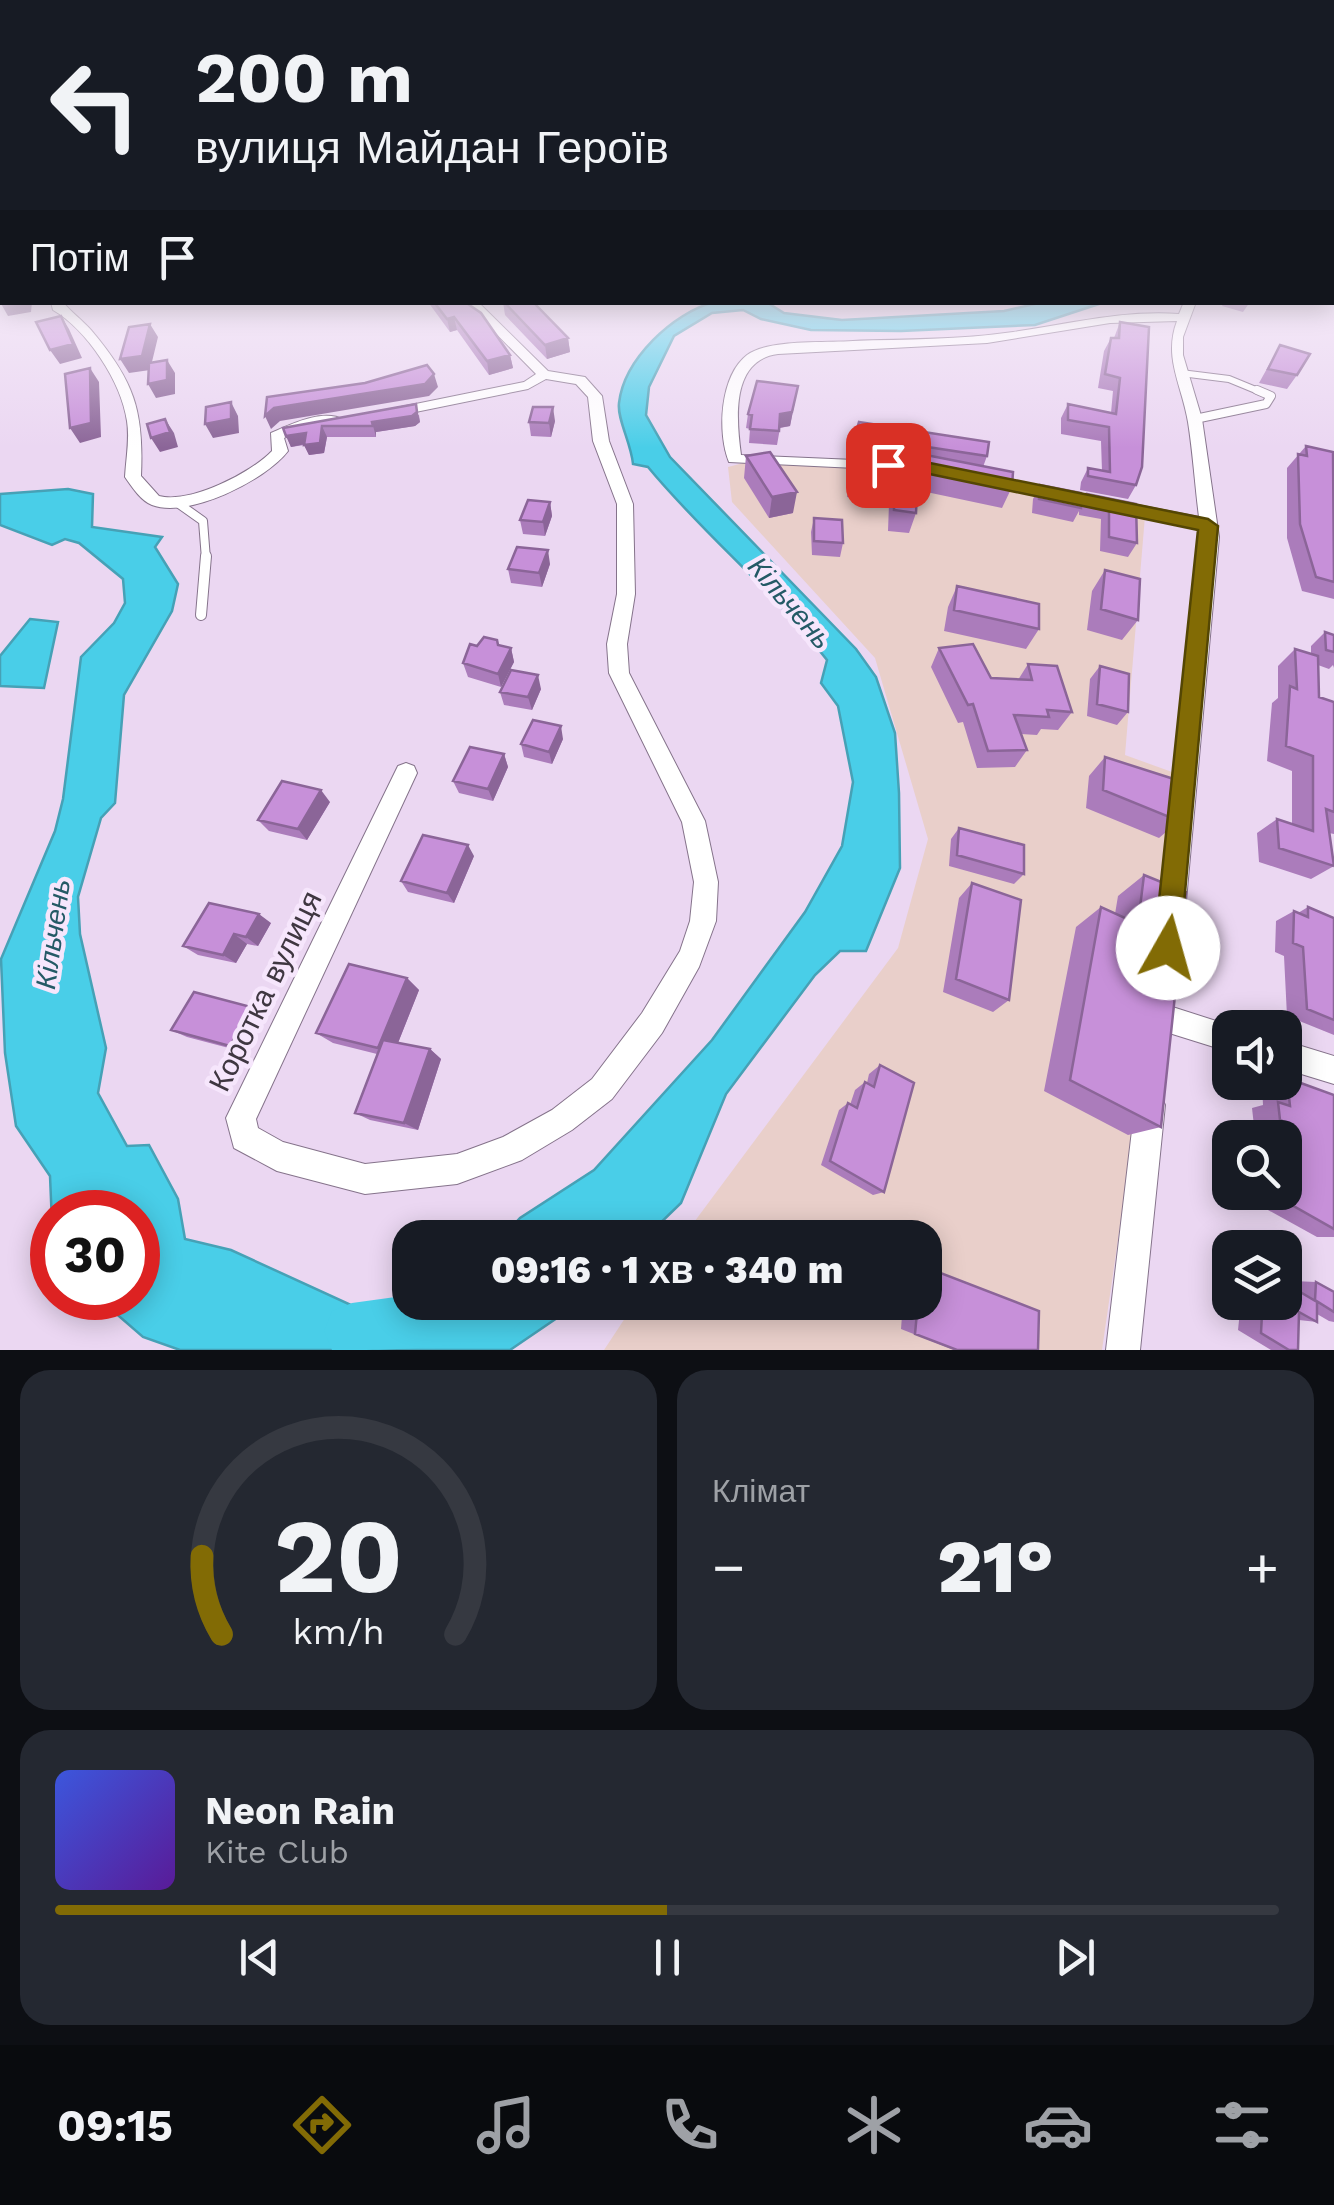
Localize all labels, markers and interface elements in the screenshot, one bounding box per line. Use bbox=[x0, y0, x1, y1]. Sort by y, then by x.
text: 200 m bbox=[195, 37, 413, 119]
icon: left bbox=[30, 40, 160, 170]
text: вулиця Майдан Героїв bbox=[195, 121, 669, 174]
icon: arrive bbox=[150, 230, 205, 285]
text: Потім bbox=[30, 236, 130, 280]
pin bbox=[846, 423, 931, 508]
icon: arrive bbox=[861, 438, 916, 493]
water label: Кільчень bbox=[741, 550, 839, 656]
water label: Кільчень bbox=[29, 877, 77, 991]
street label: Коротка вулиця bbox=[201, 885, 329, 1097]
position arrow bbox=[1116, 896, 1220, 1000]
map controls bbox=[1212, 1010, 1302, 1320]
button: sound bbox=[1212, 1010, 1302, 1100]
button: search bbox=[1212, 1120, 1302, 1210]
speed limit sign: 30 bbox=[30, 1190, 160, 1320]
button: layers bbox=[1212, 1230, 1302, 1320]
text: 09:16 · 1 хв · 340 m bbox=[491, 1248, 843, 1292]
text: Клімат bbox=[712, 1472, 810, 1510]
text: 20 bbox=[274, 1495, 403, 1617]
text: 21° bbox=[937, 1522, 1054, 1610]
text: − bbox=[712, 1535, 745, 1599]
text: + bbox=[1246, 1535, 1279, 1599]
text: km/h bbox=[292, 1611, 385, 1653]
text: Neon Rain bbox=[205, 1789, 395, 1833]
text: Kite Club bbox=[205, 1833, 349, 1871]
icon: previous bbox=[232, 1930, 287, 1985]
icon: pause bbox=[640, 1930, 695, 1985]
icon: next bbox=[1048, 1930, 1103, 1985]
icon: directions bbox=[287, 2090, 357, 2160]
icon: music bbox=[471, 2090, 541, 2160]
icon: phone bbox=[655, 2090, 725, 2160]
icon: climate bbox=[839, 2090, 909, 2160]
icon: car bbox=[1023, 2090, 1093, 2160]
icon: filters bbox=[1207, 2090, 1277, 2160]
text: 09:15 bbox=[57, 2099, 173, 2152]

